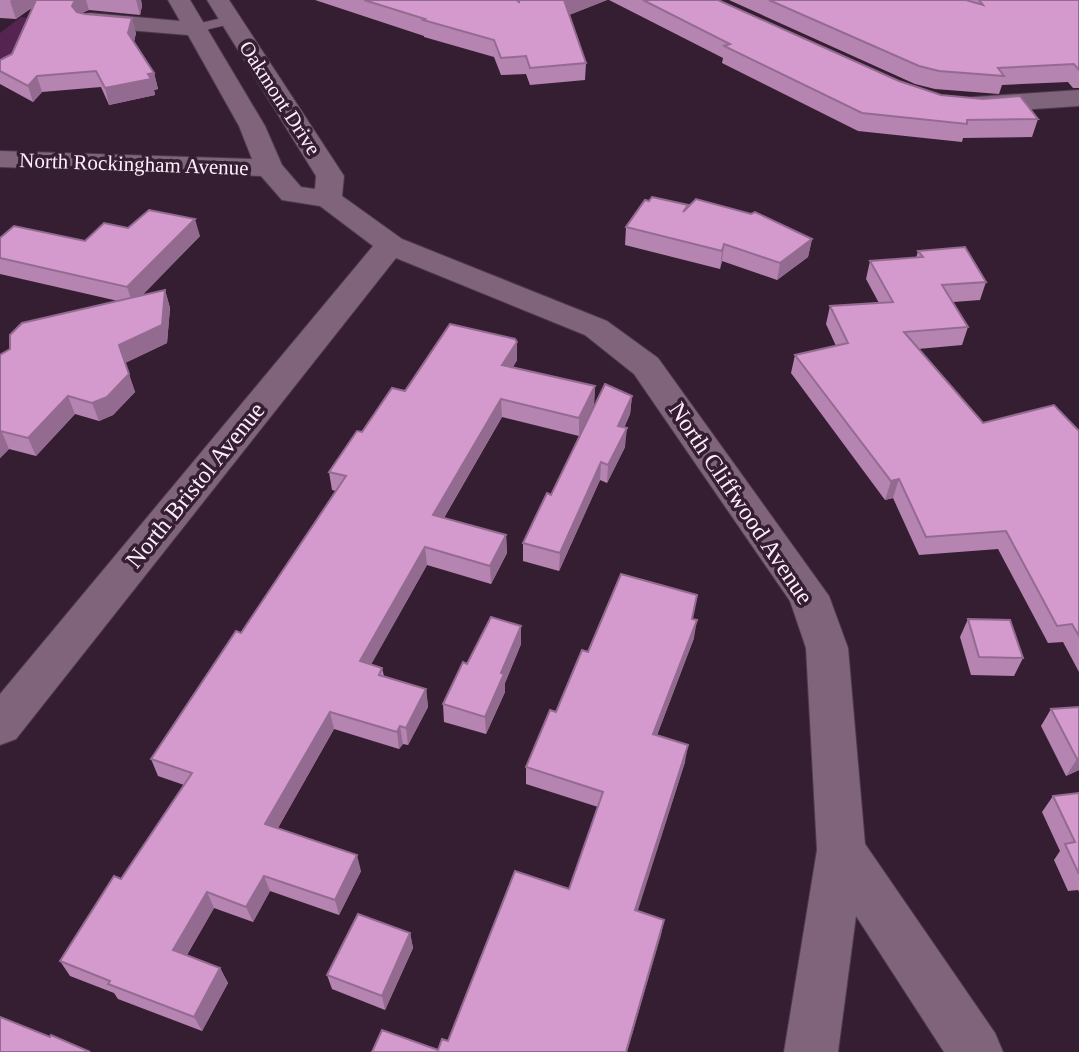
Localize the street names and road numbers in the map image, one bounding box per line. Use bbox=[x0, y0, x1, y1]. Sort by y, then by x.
street label: Oakmont Drive bbox=[234, 36, 326, 160]
street label: North Rockingham Avenue bbox=[19, 148, 249, 180]
street label: North Bristol Avenue bbox=[120, 397, 270, 573]
street label: North Cliffwood Avenue bbox=[664, 397, 818, 609]

